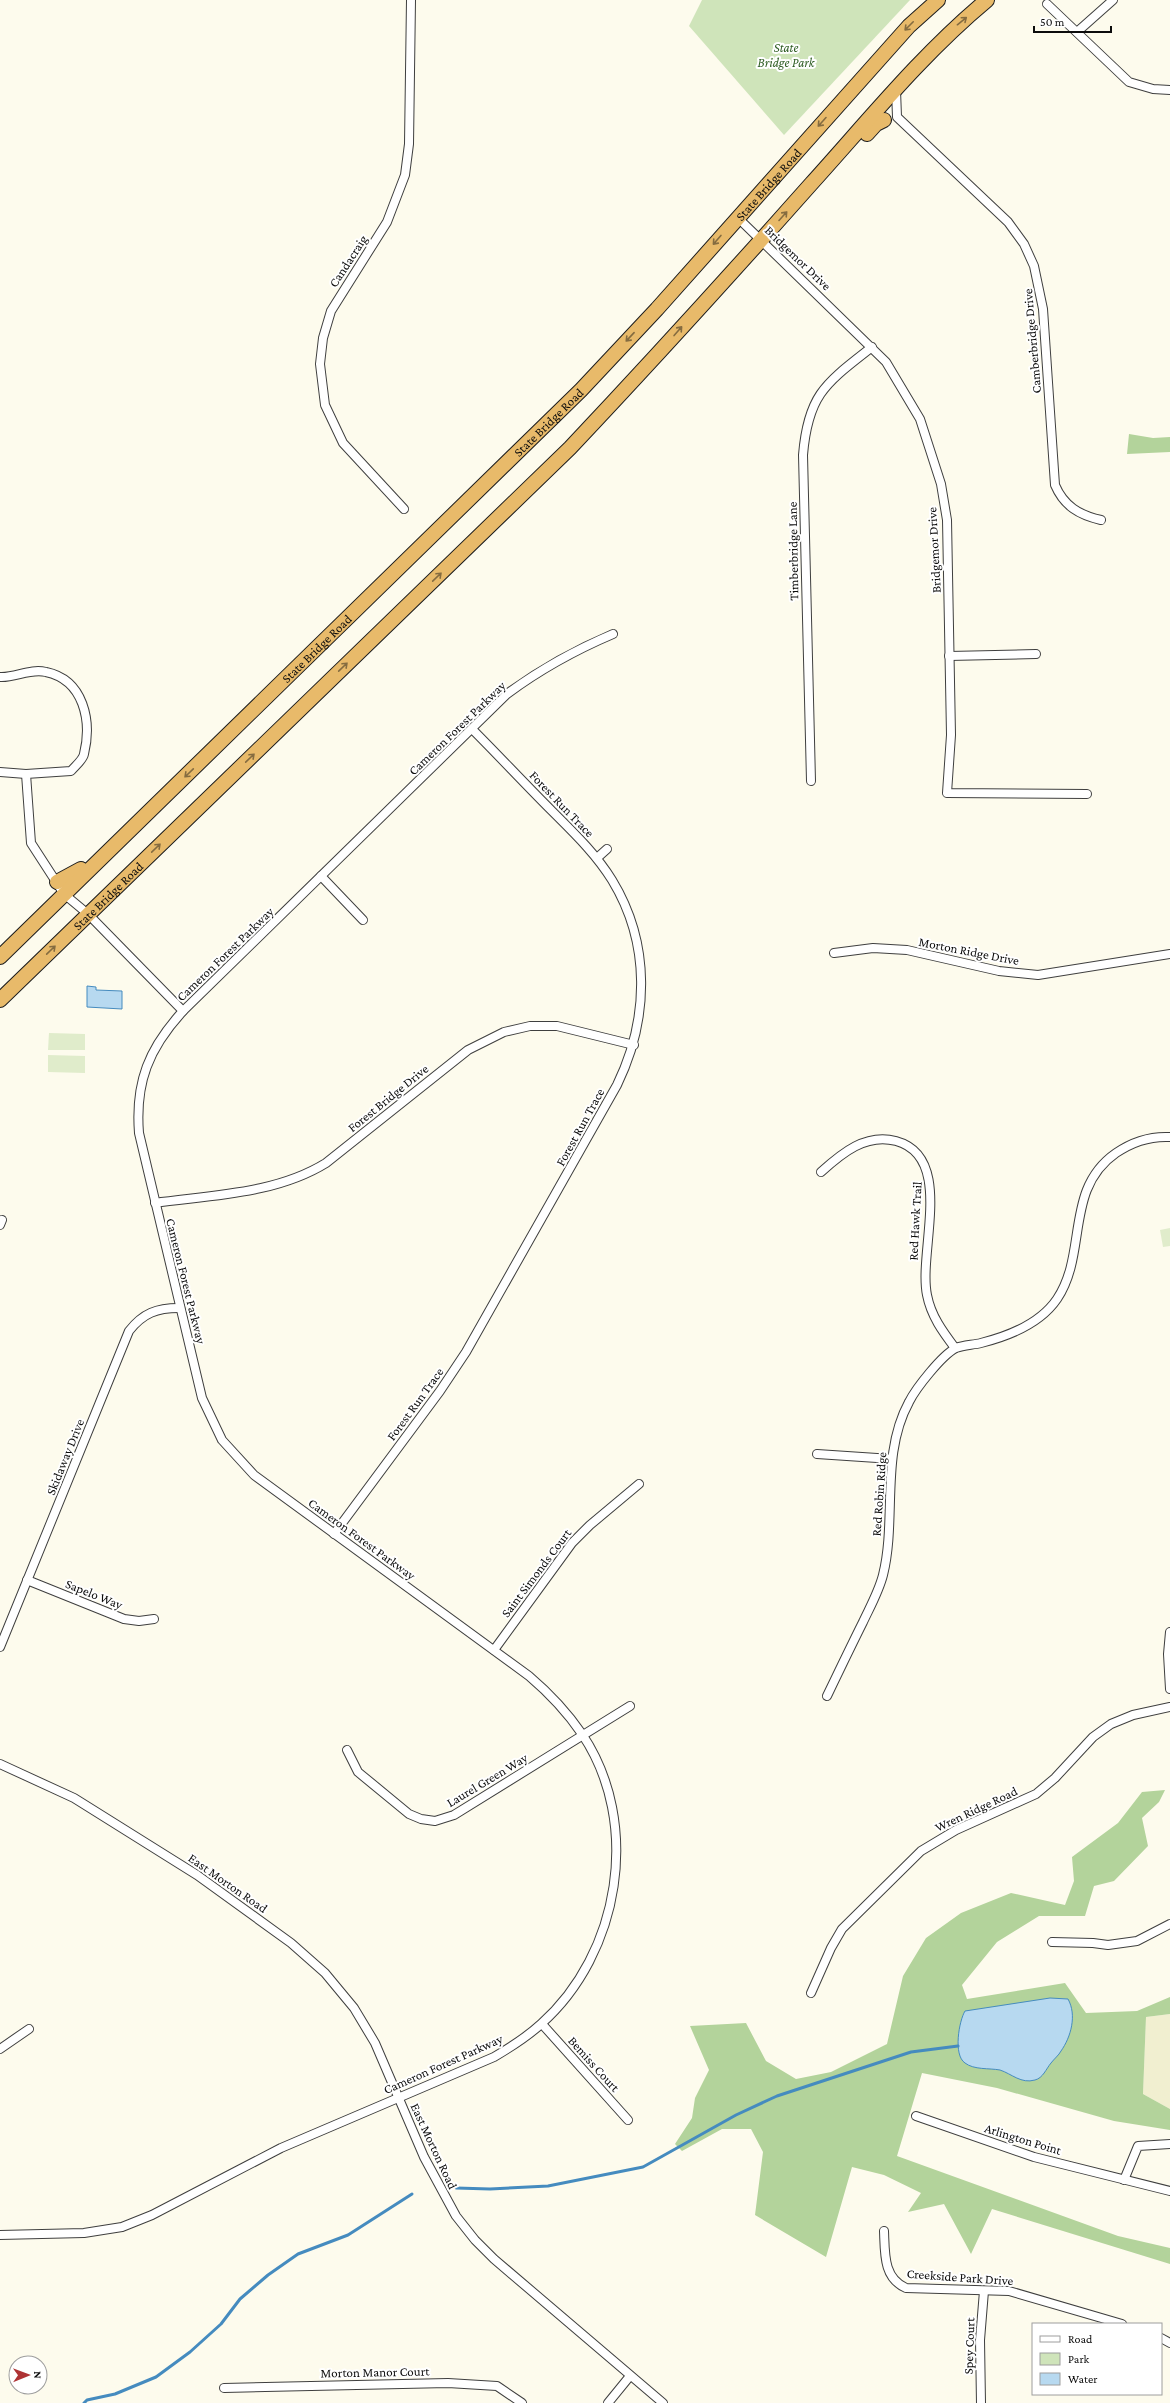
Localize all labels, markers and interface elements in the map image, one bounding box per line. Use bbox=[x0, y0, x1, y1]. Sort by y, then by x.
scale bar bbox=[1034, 8, 1111, 34]
text: 50 m bbox=[1040, 15, 1065, 29]
one-way arrow bbox=[957, 16, 968, 25]
one-way arrow bbox=[904, 21, 914, 31]
park label: State Bridge Park bbox=[758, 40, 816, 70]
one-way arrow bbox=[818, 117, 827, 127]
street label: State Bridge Road bbox=[732, 145, 804, 223]
one-way arrow bbox=[778, 211, 787, 221]
street label: Bridgemor Drive bbox=[762, 223, 834, 294]
street label: Candacraig bbox=[326, 232, 371, 290]
one-way arrow bbox=[712, 235, 721, 245]
street label: Camberbridge Drive bbox=[1020, 288, 1044, 394]
one-way arrow bbox=[673, 326, 682, 336]
one-way arrow bbox=[625, 332, 635, 342]
street label: State Bridge Road bbox=[510, 385, 586, 459]
street label: Timberbridge Lane bbox=[785, 501, 801, 601]
street label: Bridgemor Drive bbox=[924, 506, 944, 593]
one-way arrow bbox=[432, 572, 442, 582]
street label: State Bridge Road bbox=[278, 611, 354, 686]
one-way arrow bbox=[338, 662, 348, 672]
street label: Cameron Forest Parkway bbox=[405, 677, 509, 778]
one-way arrow bbox=[245, 753, 255, 762]
one-way arrow bbox=[184, 768, 194, 778]
street label: Forest Run Trace bbox=[527, 768, 598, 840]
one-way arrow bbox=[151, 843, 161, 853]
street label: State Bridge Road bbox=[70, 858, 146, 933]
street label: Cameron Forest Parkway bbox=[173, 903, 277, 1004]
street label: Morton Ridge Drive bbox=[917, 934, 1021, 968]
one-way arrow bbox=[46, 945, 56, 955]
street label: Forest Bridge Drive bbox=[345, 1061, 431, 1135]
street label: Forest Run Trace bbox=[553, 1085, 608, 1168]
street label: Red Hawk Trail bbox=[905, 1181, 925, 1261]
street label: Cameron Forest Parkway bbox=[163, 1217, 209, 1346]
street label: Forest Run Trace bbox=[384, 1364, 447, 1443]
street label: Skidaway Drive bbox=[43, 1417, 87, 1497]
street label: Red Robin Ridge bbox=[869, 1451, 889, 1537]
street label: Cameron Forest Parkway bbox=[305, 1495, 419, 1584]
street label: Saint Simonds Court bbox=[498, 1525, 575, 1620]
street label: Sapelo Way bbox=[63, 1576, 126, 1613]
street label: Laurel Green Way bbox=[444, 1749, 531, 1810]
street label: Wren Ridge Road bbox=[932, 1783, 1020, 1835]
street label: East Morton Road bbox=[186, 1850, 271, 1916]
street label: Cameron Forest Parkway bbox=[381, 2031, 506, 2097]
street label: Bemiss Court bbox=[565, 2033, 623, 2095]
street label: East Morton Road bbox=[408, 2101, 461, 2192]
street label: Arlington Point bbox=[983, 2120, 1064, 2158]
street label: Creekside Park Drive bbox=[906, 2266, 1014, 2288]
street label: Spey Court bbox=[961, 2317, 978, 2375]
legend bbox=[1032, 2323, 1162, 2395]
text: Road bbox=[1068, 2332, 1093, 2346]
text: Park bbox=[1068, 2352, 1090, 2366]
north arrow bbox=[8, 2355, 48, 2395]
street label: Morton Manor Court bbox=[320, 2364, 430, 2380]
text: N bbox=[32, 2371, 44, 2379]
text: Water bbox=[1068, 2372, 1098, 2386]

